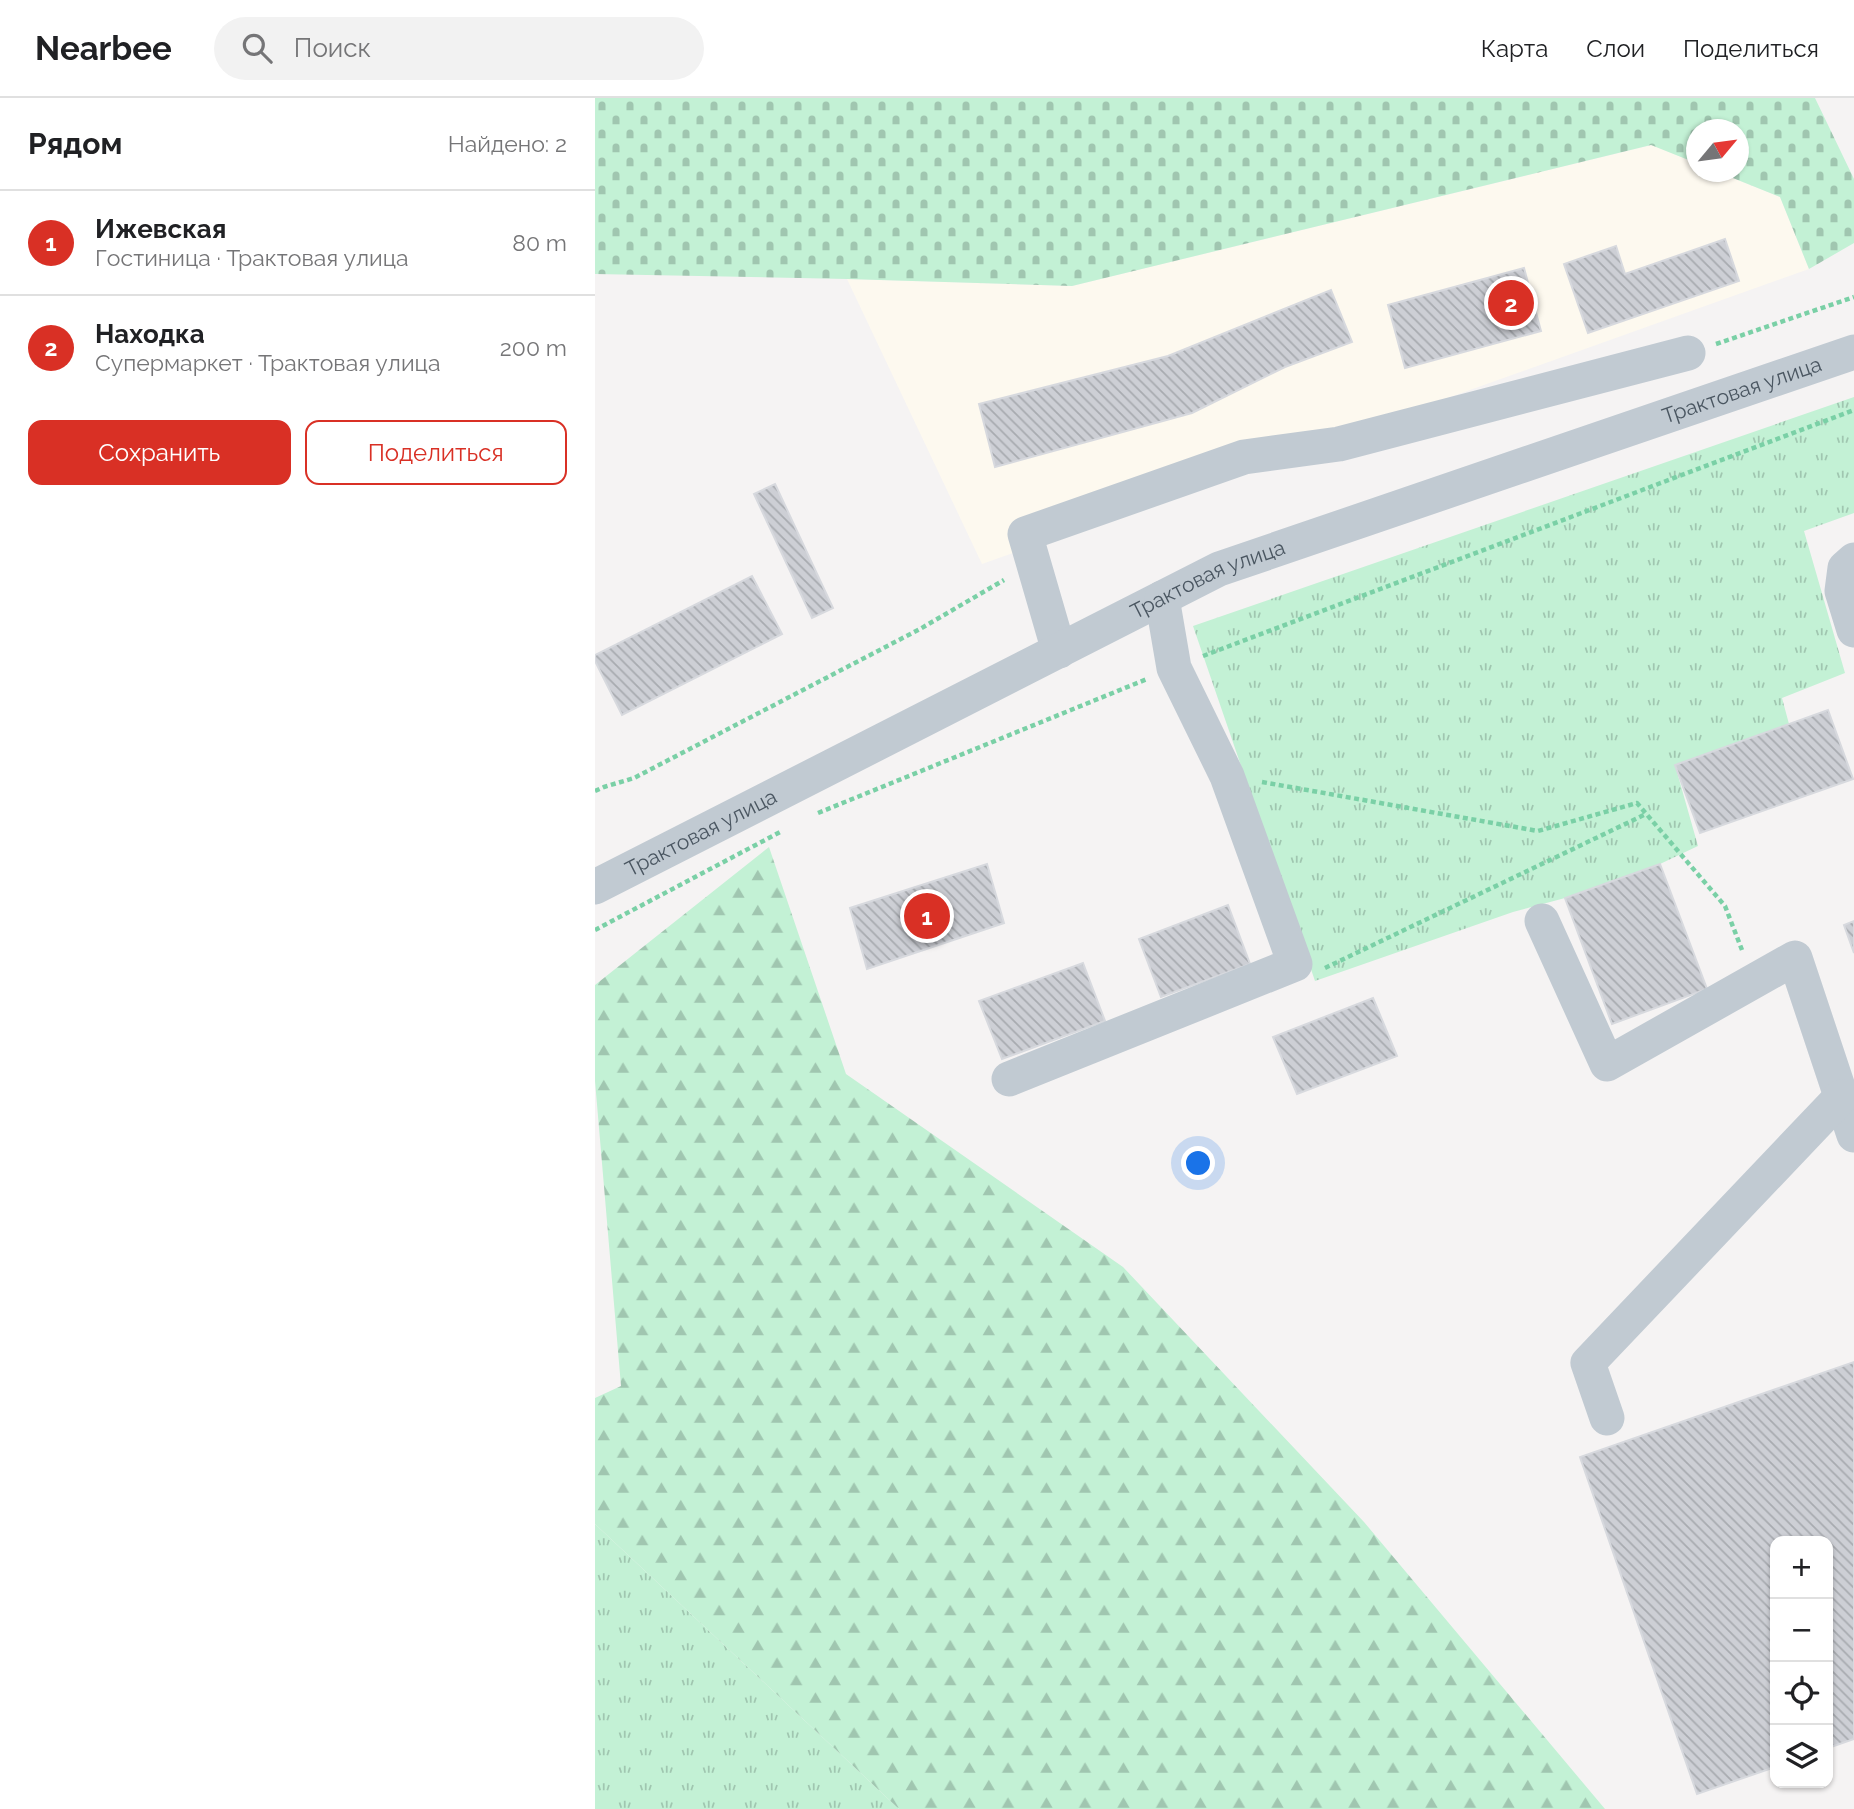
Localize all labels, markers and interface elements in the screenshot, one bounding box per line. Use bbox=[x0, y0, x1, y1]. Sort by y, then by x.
search box bbox=[214, 17, 704, 80]
text: Nearbee bbox=[35, 29, 172, 68]
icon: search bbox=[238, 29, 276, 67]
text: Поиск bbox=[294, 33, 371, 63]
text: Карта bbox=[1481, 34, 1548, 63]
text: Слои bbox=[1586, 34, 1645, 63]
text: Поделиться bbox=[1683, 34, 1819, 63]
north arrow bbox=[1686, 119, 1749, 182]
text: Рядом bbox=[28, 126, 122, 161]
text: Найдено: 2 bbox=[448, 130, 567, 157]
text: Ижевская bbox=[95, 214, 226, 244]
text: 1 bbox=[45, 229, 57, 256]
text: 80 m bbox=[512, 229, 567, 256]
text: Гостиница · Трактовая улица bbox=[95, 244, 409, 271]
pin: 2 bbox=[1488, 277, 1534, 329]
text: Находка bbox=[95, 319, 205, 349]
text: 2 bbox=[45, 334, 57, 361]
text: 200 m bbox=[500, 334, 567, 361]
text: Супермаркет · Трактовая улица bbox=[95, 349, 440, 376]
street label: Трактовая улица bbox=[1659, 351, 1825, 429]
button: Сохранить bbox=[28, 420, 291, 485]
button: Поделиться bbox=[305, 420, 567, 485]
street label: Трактовая улица bbox=[1126, 534, 1288, 624]
street label: Трактовая улица bbox=[621, 784, 781, 881]
pin: 1 bbox=[904, 890, 950, 942]
your location bbox=[1181, 1146, 1215, 1180]
map controls bbox=[1770, 1536, 1833, 1788]
button: + bbox=[1770, 1536, 1833, 1599]
button: − bbox=[1770, 1599, 1833, 1662]
button: locate bbox=[1770, 1662, 1833, 1725]
button: layers bbox=[1770, 1725, 1833, 1788]

